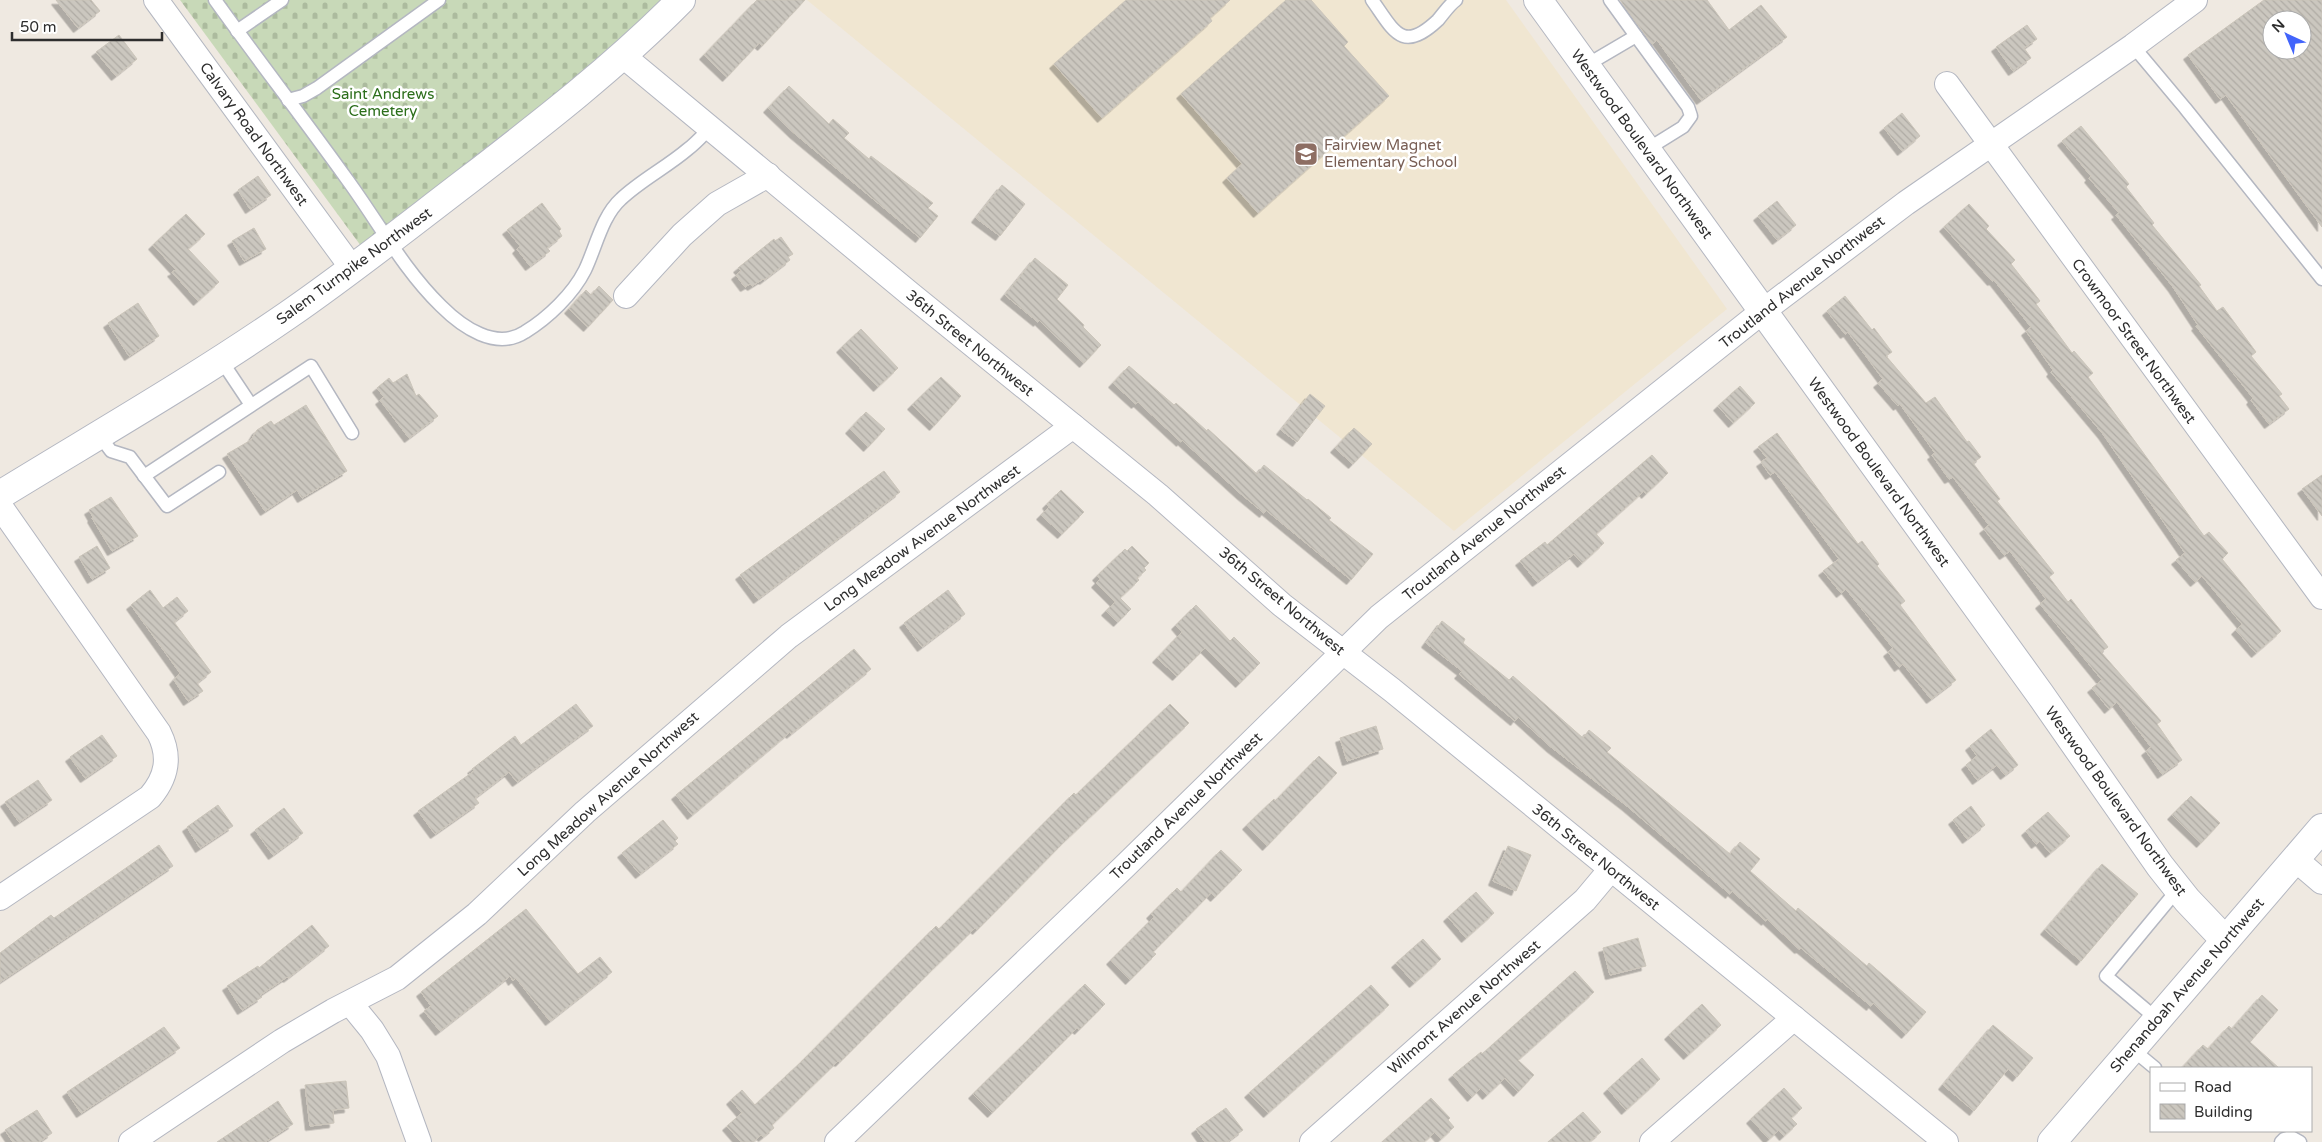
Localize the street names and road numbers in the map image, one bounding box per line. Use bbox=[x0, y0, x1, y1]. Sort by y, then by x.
street label: Westwood Boulevard Northwest bbox=[1567, 46, 1717, 242]
street label: Calvary Road Northwest bbox=[196, 59, 312, 209]
street label: Salem Turnpike Northwest bbox=[273, 203, 436, 329]
street label: Troutland Avenue Northwest bbox=[1716, 212, 1888, 352]
street label: Crowmoor Street Northwest bbox=[2068, 255, 2200, 427]
street label: 36th Street Northwest bbox=[903, 286, 1038, 400]
street label: Westwood Boulevard Northwest bbox=[1804, 374, 1954, 570]
street label: Long Meadow Avenue Northwest bbox=[820, 461, 1024, 615]
street label: Troutland Avenue Northwest bbox=[1399, 461, 1569, 604]
street label: 36th Street Northwest bbox=[1215, 543, 1349, 659]
street label: Westwood Boulevard Northwest bbox=[2041, 703, 2191, 899]
street label: Long Meadow Avenue Northwest bbox=[514, 708, 703, 880]
street label: Troutland Avenue Northwest bbox=[1106, 728, 1266, 884]
street label: 36th Street Northwest bbox=[1529, 800, 1664, 914]
street label: Shenandoah Avenue Northwest bbox=[2106, 894, 2268, 1076]
street label: Wilmont Avenue Northwest bbox=[1384, 936, 1544, 1078]

